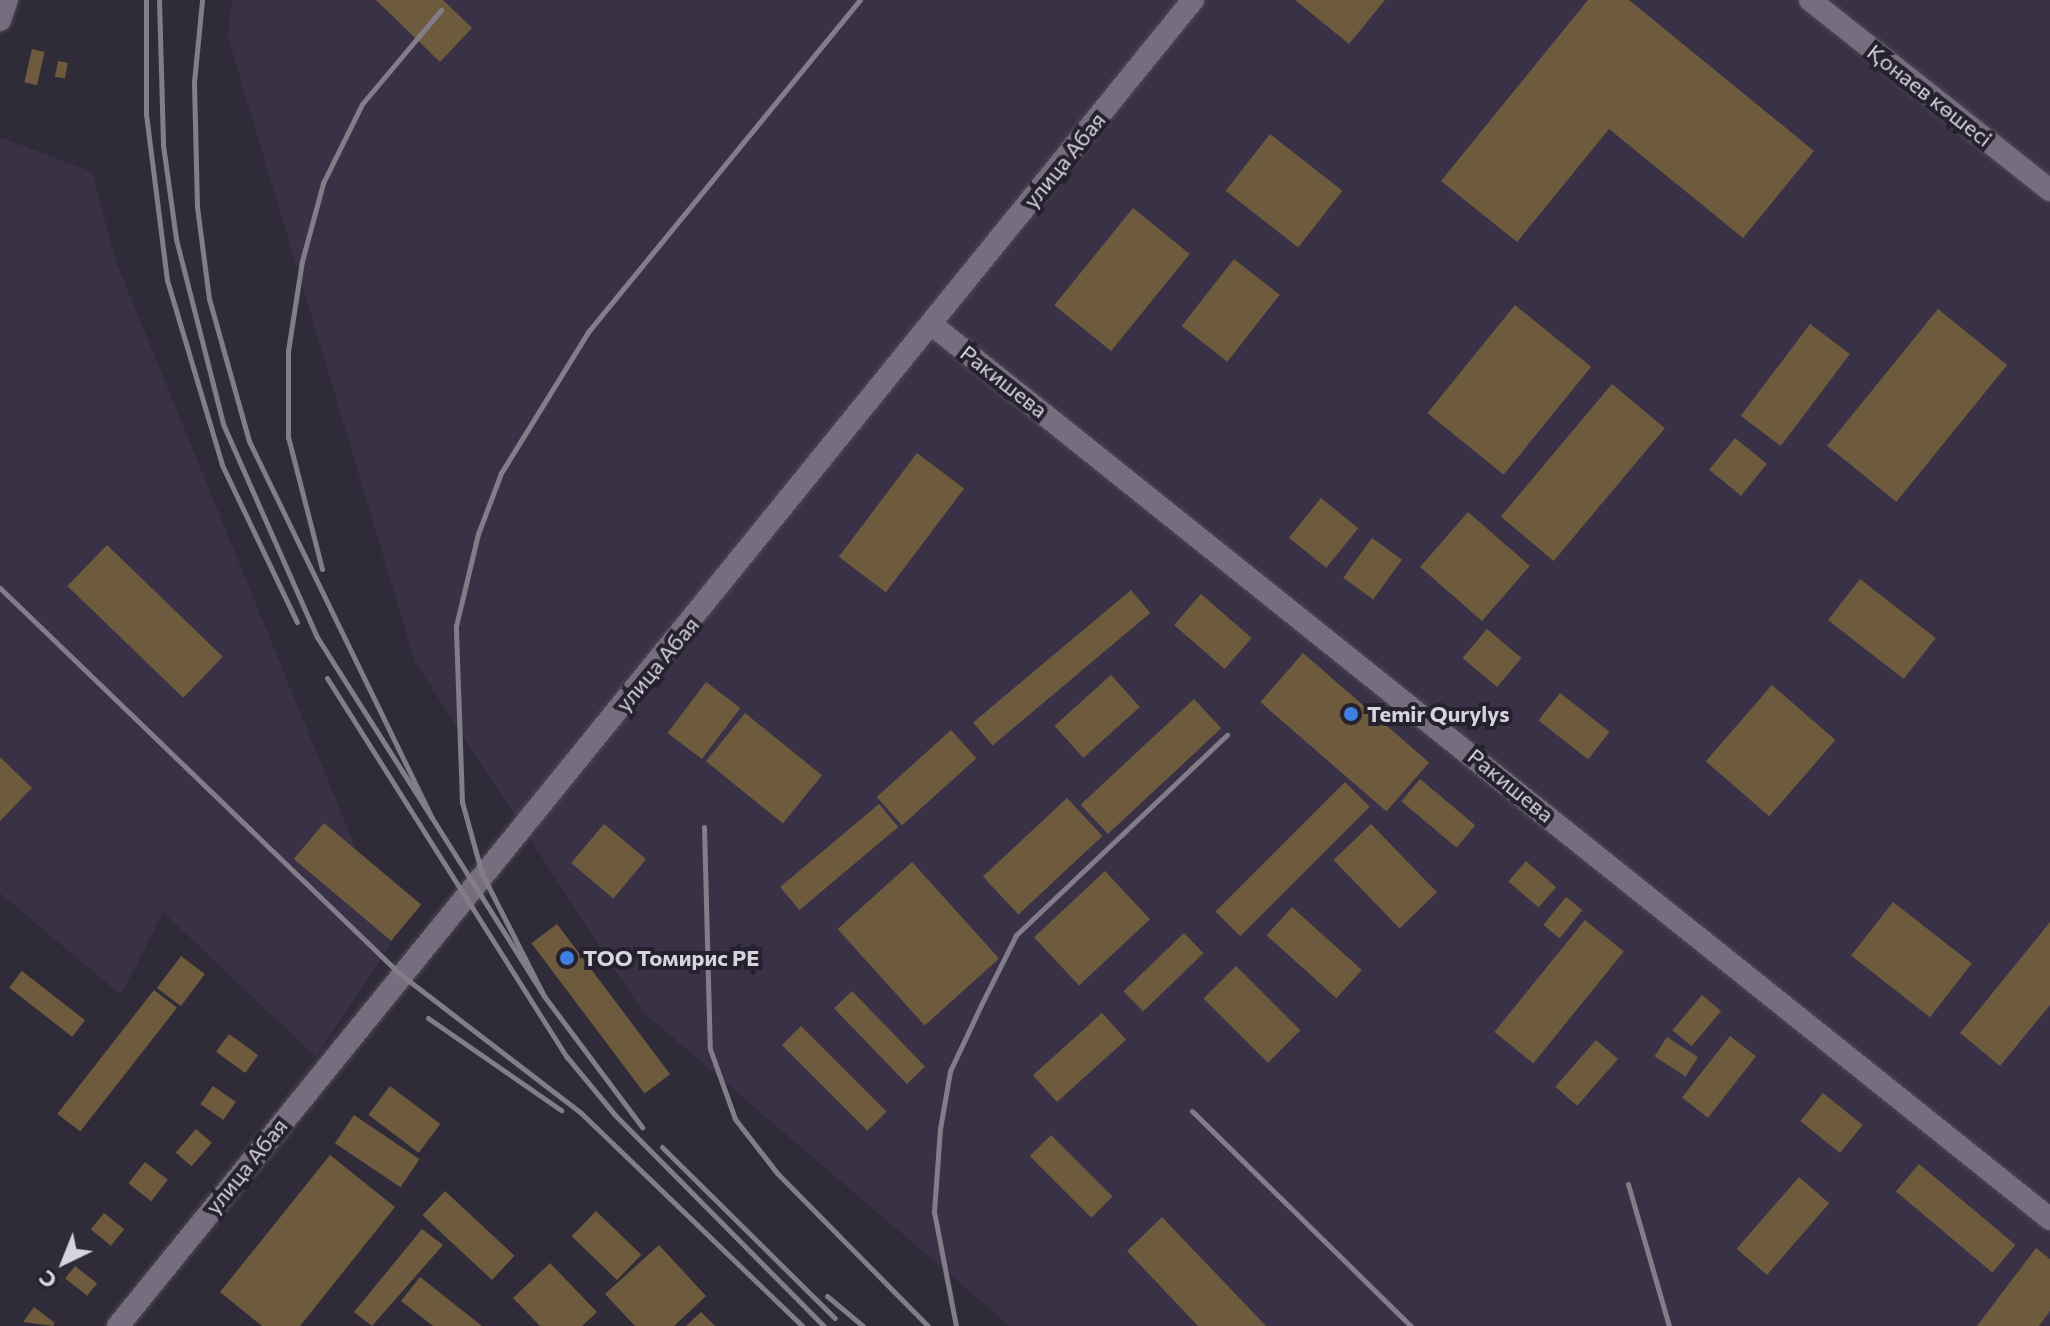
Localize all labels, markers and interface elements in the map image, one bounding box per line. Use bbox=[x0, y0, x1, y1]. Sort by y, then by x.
street label: Қонаев көшесі bbox=[1862, 38, 1998, 152]
street label: улица Абая bbox=[1017, 107, 1111, 213]
street label: Ракишева bbox=[955, 339, 1053, 423]
street label: улица Абая bbox=[610, 611, 704, 717]
place label: Temir Qurylys bbox=[1367, 701, 1509, 727]
marker: Temir Qurylys bbox=[1342, 705, 1360, 723]
street label: Ракишева bbox=[1463, 742, 1559, 828]
place label: ТОО Томирис РЕ bbox=[583, 945, 759, 971]
marker: ТОО Томирис РЕ bbox=[558, 949, 576, 967]
street label: улица Абая bbox=[199, 1113, 293, 1219]
north arrow bbox=[24, 1222, 104, 1302]
text: С bbox=[33, 1265, 62, 1295]

